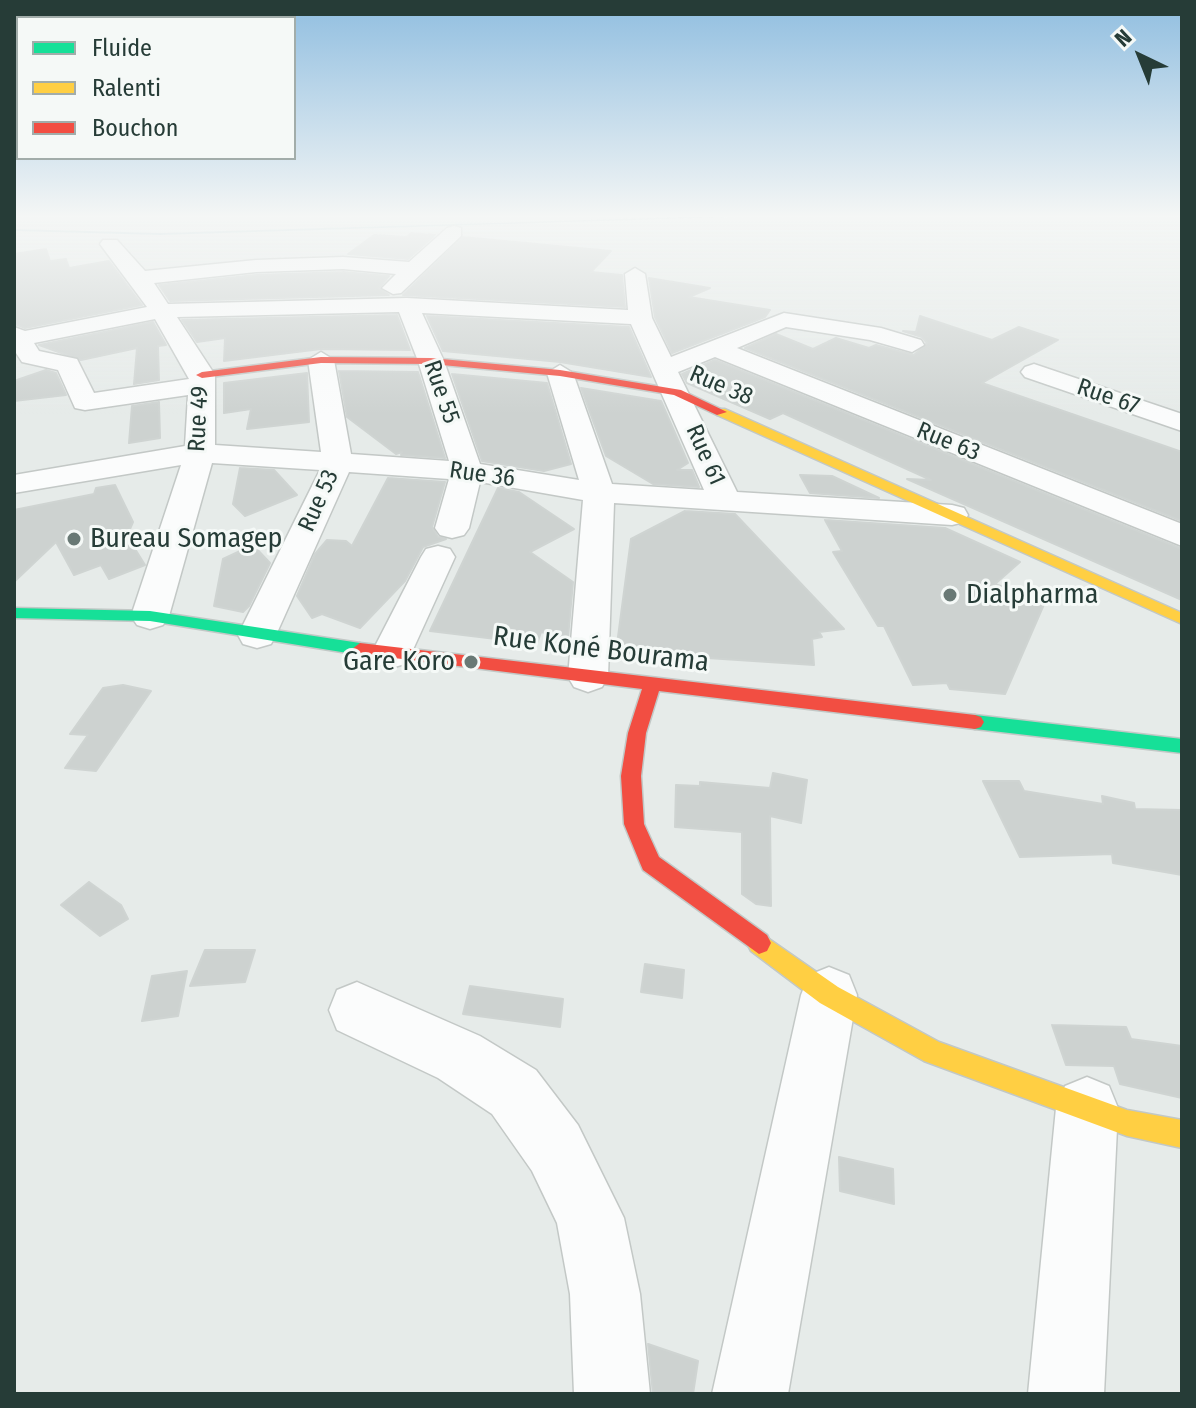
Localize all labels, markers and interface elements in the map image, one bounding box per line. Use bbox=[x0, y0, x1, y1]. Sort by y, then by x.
legend bbox=[16, 16, 296, 160]
north arrow bbox=[1100, 16, 1180, 96]
text: N bbox=[1109, 24, 1137, 52]
text: Fluide bbox=[92, 34, 152, 62]
text: Ralenti bbox=[92, 74, 161, 102]
text: Bouchon bbox=[92, 114, 179, 142]
street label: Rue 55 bbox=[417, 357, 465, 427]
street label: Rue 38 bbox=[685, 360, 757, 412]
street label: Rue 67 bbox=[1073, 373, 1143, 421]
street label: Rue 49 bbox=[183, 385, 215, 453]
street label: Rue 63 bbox=[912, 416, 984, 468]
street label: Rue 61 bbox=[679, 420, 731, 490]
street label: Rue 36 bbox=[447, 456, 517, 494]
street label: Rue 53 bbox=[293, 466, 345, 536]
place label: Bureau Somagep bbox=[90, 522, 282, 556]
marker: Bureau Somagep bbox=[65, 530, 83, 548]
place label: Dialpharma bbox=[966, 578, 1099, 612]
marker: Dialpharma bbox=[941, 586, 959, 604]
street label: Rue Koné Bourama bbox=[491, 620, 711, 680]
place label: Gare Koro bbox=[343, 645, 455, 679]
marker: Gare Koro bbox=[462, 653, 480, 671]

